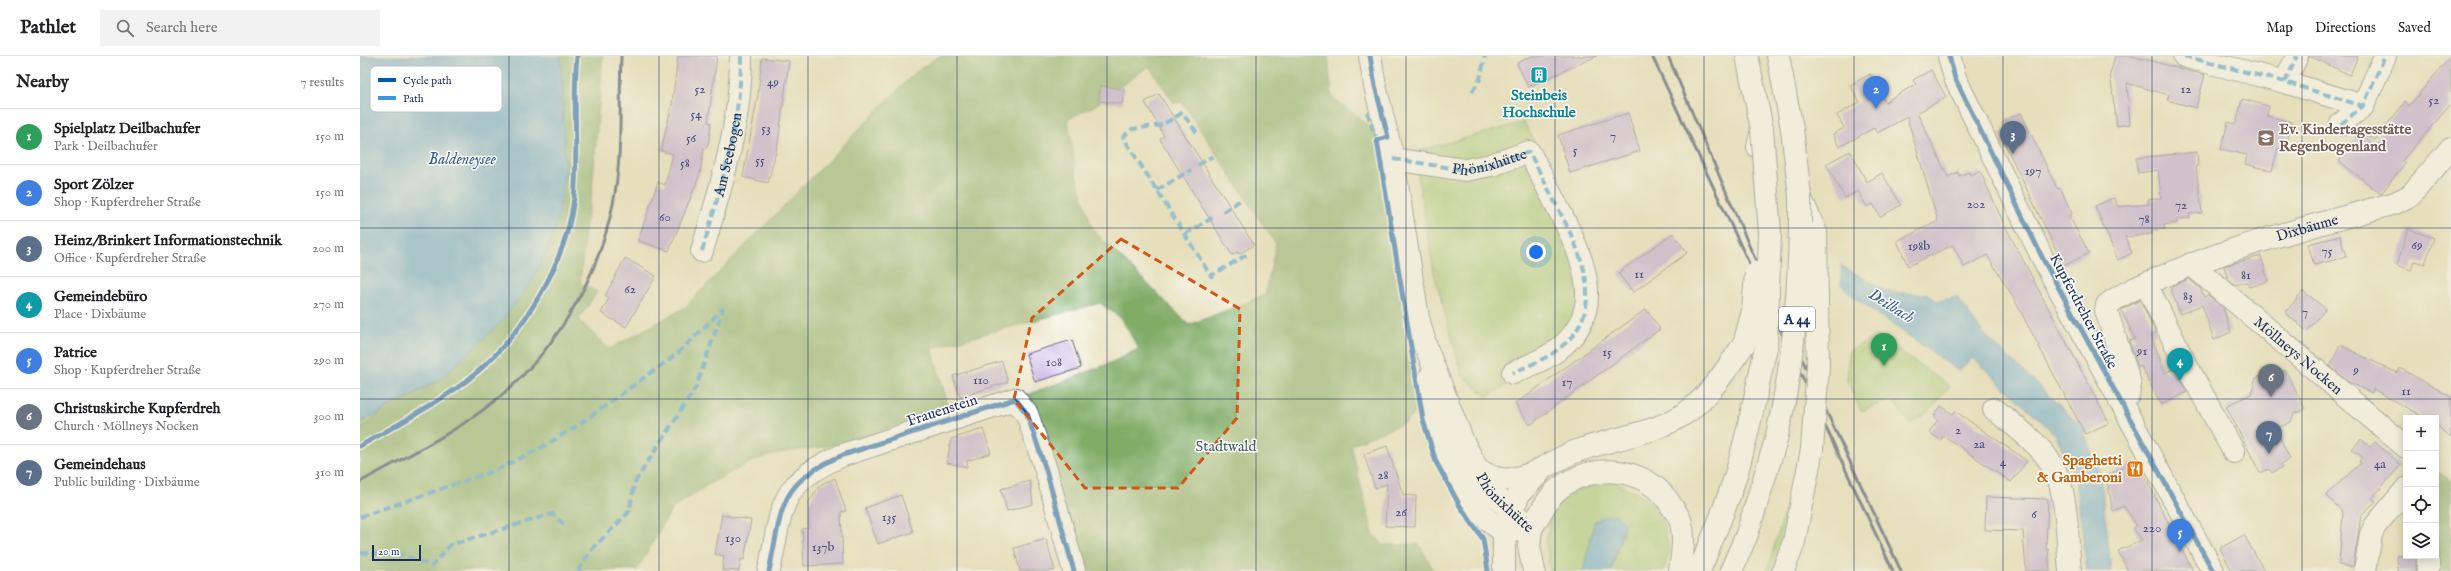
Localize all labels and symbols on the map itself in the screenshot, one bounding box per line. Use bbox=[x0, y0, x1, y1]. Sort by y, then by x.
building icon: Steinbeis Hochschule bbox=[1529, 65, 1549, 85]
legend bbox=[370, 66, 502, 112]
text: Cycle path bbox=[403, 74, 452, 88]
house number: 49 bbox=[767, 74, 779, 91]
pin: 2 bbox=[1863, 76, 1889, 109]
house number: 52 bbox=[695, 81, 705, 98]
house number: 12 bbox=[2181, 81, 2191, 98]
place label: Steinbeis Hochschule bbox=[1502, 86, 1576, 122]
text: Path bbox=[403, 92, 424, 106]
house number: 52 bbox=[2429, 92, 2439, 109]
house number: 54 bbox=[690, 106, 702, 123]
street label: Am Seebogen bbox=[709, 111, 746, 200]
house number: 53 bbox=[761, 120, 771, 137]
place label: Ev. Kindertagesstätte Regenbogenland bbox=[2279, 120, 2411, 156]
pin: 3 bbox=[2000, 121, 2026, 154]
house number: 7 bbox=[1610, 128, 1616, 145]
school or university icon: Ev. Kindertagesstätte Regenbogenland bbox=[2256, 128, 2276, 148]
house number: 56 bbox=[686, 130, 697, 147]
house number: 5 bbox=[1573, 142, 1578, 159]
street label: Phönixhütte bbox=[1450, 144, 1529, 180]
water label: Baldeneysee bbox=[428, 150, 496, 170]
house number: 55 bbox=[755, 152, 765, 169]
house number: 58 bbox=[680, 155, 690, 172]
house number: 197 bbox=[2025, 163, 2041, 180]
house number: 202 bbox=[1967, 196, 1985, 213]
house number: 72 bbox=[2175, 197, 2187, 214]
house number: 60 bbox=[659, 209, 671, 226]
street label: Dixbäume bbox=[2274, 210, 2341, 246]
house number: 78 bbox=[2138, 211, 2150, 228]
house number: 69 bbox=[2411, 237, 2423, 254]
house number: 198b bbox=[1908, 238, 1930, 255]
your location bbox=[1526, 242, 1546, 262]
house number: 75 bbox=[2322, 243, 2333, 260]
street label: Kupferdreher Straße bbox=[2045, 250, 2122, 372]
house number: 11 bbox=[1634, 266, 1644, 283]
house number: 81 bbox=[2241, 267, 2251, 284]
house number: 62 bbox=[624, 281, 636, 298]
water label: Deilbach bbox=[1864, 285, 1918, 329]
house number: 83 bbox=[2183, 288, 2193, 305]
house number: 7 bbox=[2302, 304, 2308, 321]
road number: A 44 bbox=[1779, 307, 1815, 331]
street label: Möllneys Nocken bbox=[2250, 313, 2346, 399]
pin: 1 bbox=[1871, 333, 1897, 366]
house number: 91 bbox=[2136, 343, 2147, 360]
house number: 15 bbox=[1602, 344, 1612, 361]
pin: 4 bbox=[2167, 348, 2193, 381]
house number: 108 bbox=[1046, 354, 1062, 371]
house number: 9 bbox=[2352, 362, 2359, 379]
pin: 6 bbox=[2258, 364, 2284, 397]
house number: 110 bbox=[973, 372, 989, 389]
house number: 17 bbox=[1562, 374, 1572, 391]
house number: 11 bbox=[2401, 383, 2411, 400]
street label: Frauenstein bbox=[904, 390, 980, 431]
pin: 7 bbox=[2256, 421, 2282, 454]
house number: 2 bbox=[1955, 422, 1961, 439]
house number: 2a bbox=[1973, 436, 1985, 453]
park label: Stadtwald bbox=[1196, 437, 1257, 456]
place label: Spaghetti & Gamberoni bbox=[2037, 451, 2122, 487]
house number: 4 bbox=[2000, 454, 2007, 471]
house number: 4a bbox=[2374, 456, 2386, 473]
restaurant icon: Spaghetti & Gamberoni bbox=[2125, 459, 2145, 479]
house number: 28 bbox=[1377, 467, 1389, 484]
street label: Phönixhütte bbox=[1471, 469, 1538, 537]
house number: 26 bbox=[1395, 504, 1407, 521]
house number: 6 bbox=[2031, 506, 2037, 523]
house number: 135 bbox=[882, 509, 896, 526]
pin: 5 bbox=[2167, 519, 2193, 552]
house number: 220 bbox=[2143, 520, 2161, 537]
house number: 130 bbox=[725, 530, 741, 547]
house number: 137b bbox=[812, 539, 834, 556]
scale bar bbox=[372, 543, 421, 562]

